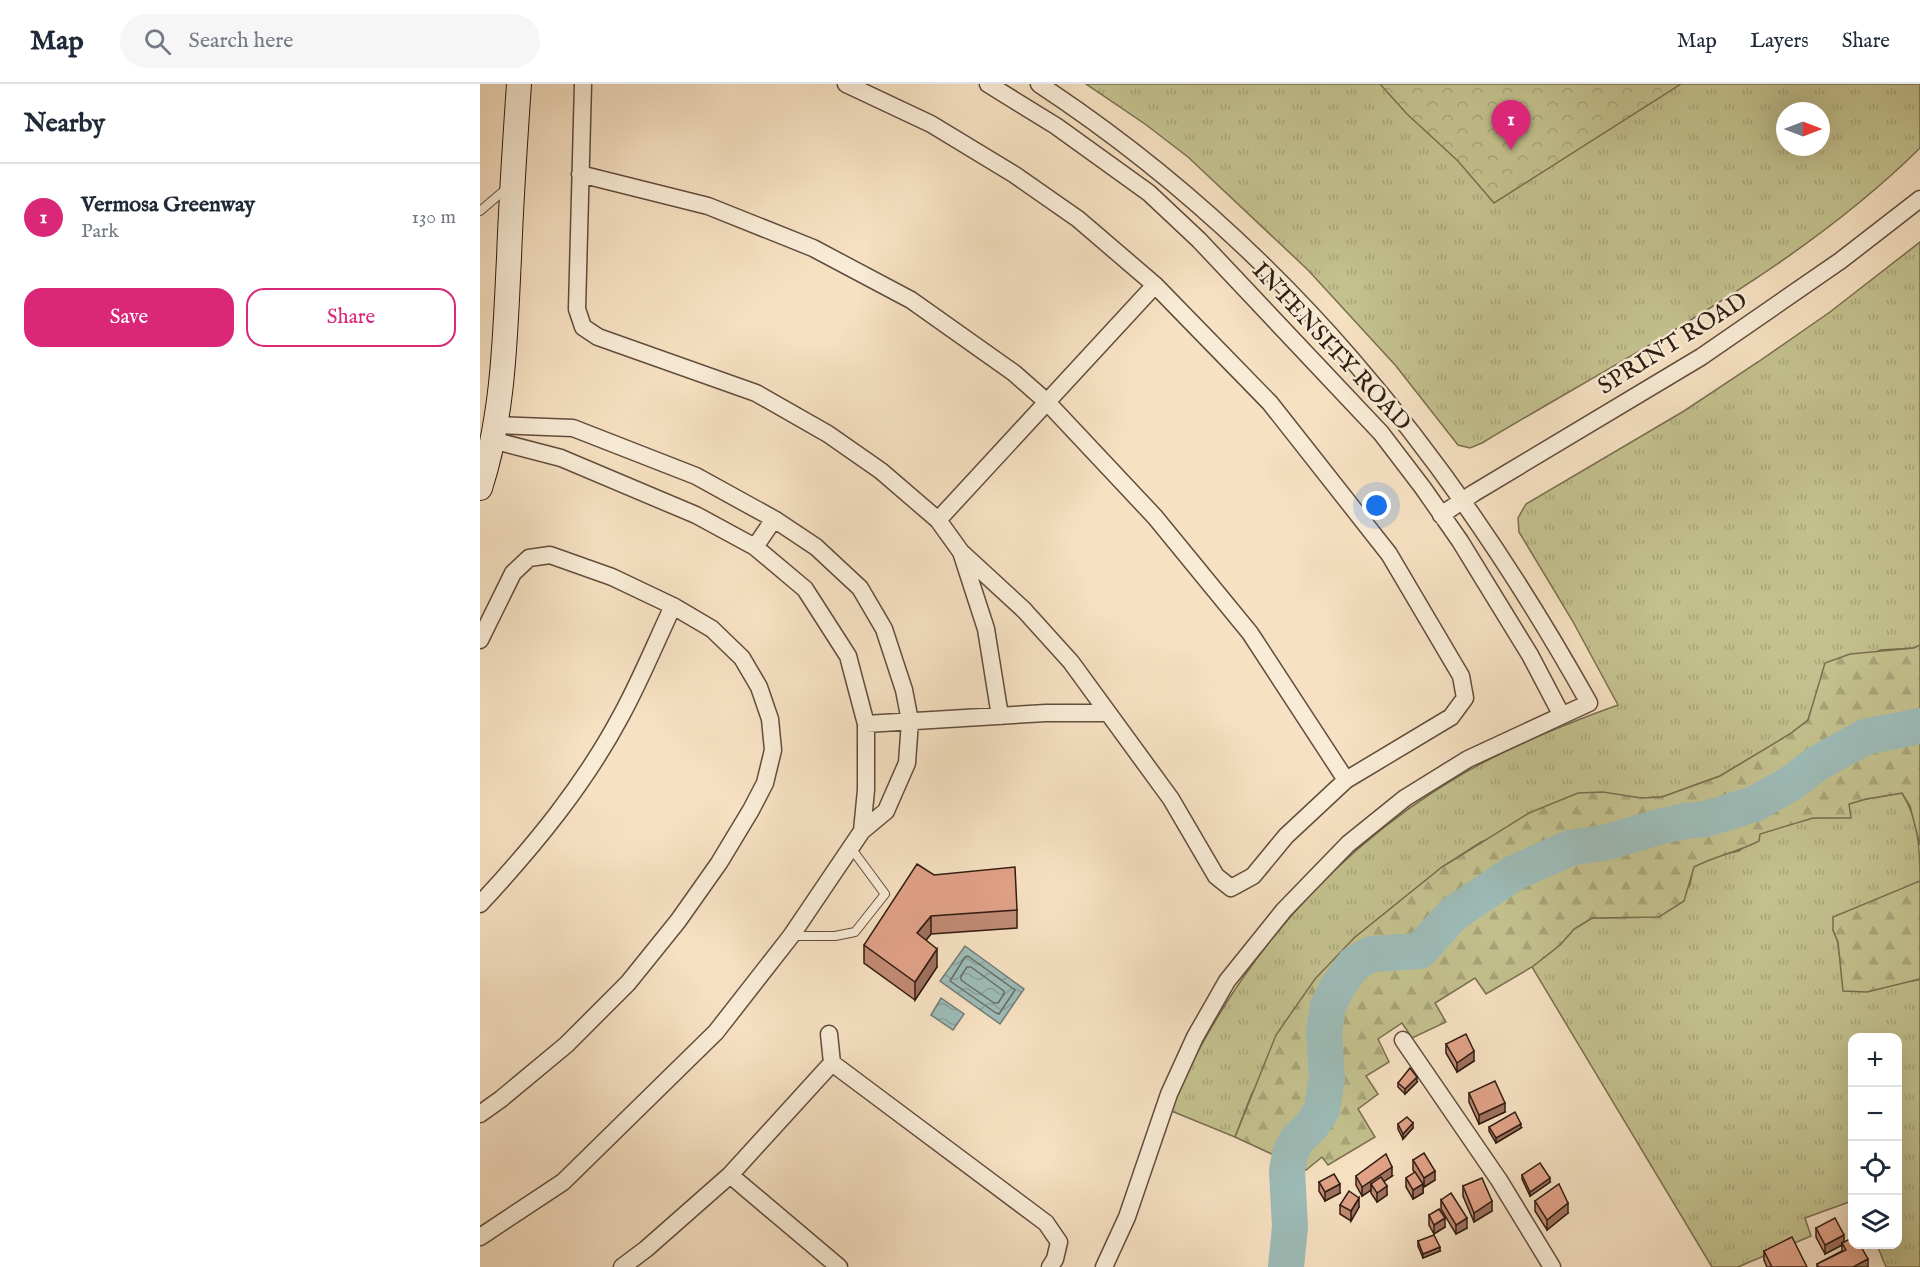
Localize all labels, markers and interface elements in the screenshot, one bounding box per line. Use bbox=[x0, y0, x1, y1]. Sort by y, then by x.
search box bbox=[120, 14, 540, 68]
text: Map bbox=[30, 24, 84, 59]
icon: search bbox=[141, 25, 174, 58]
text: Search here bbox=[189, 27, 293, 55]
text: Map bbox=[1677, 28, 1717, 55]
text: Layers bbox=[1750, 28, 1809, 55]
text: Share bbox=[1842, 28, 1890, 55]
pin: 1 bbox=[1492, 100, 1530, 150]
north arrow bbox=[1776, 102, 1830, 156]
text: Nearby bbox=[24, 107, 105, 140]
text: Vermosa Greenway bbox=[81, 191, 255, 219]
text: 1 bbox=[40, 205, 47, 230]
text: 130 m bbox=[411, 205, 456, 230]
text: Park bbox=[81, 219, 119, 244]
street label: INTENSITY ROAD bbox=[1245, 256, 1417, 438]
street label: SPRINT ROAD bbox=[1592, 286, 1754, 402]
button: Save bbox=[24, 288, 234, 347]
button: Share bbox=[246, 288, 456, 347]
your location bbox=[1362, 491, 1391, 520]
map controls bbox=[1848, 1033, 1902, 1249]
button: + bbox=[1848, 1033, 1902, 1087]
button: − bbox=[1848, 1087, 1902, 1141]
button: locate bbox=[1848, 1141, 1902, 1195]
button: layers bbox=[1848, 1195, 1902, 1249]

